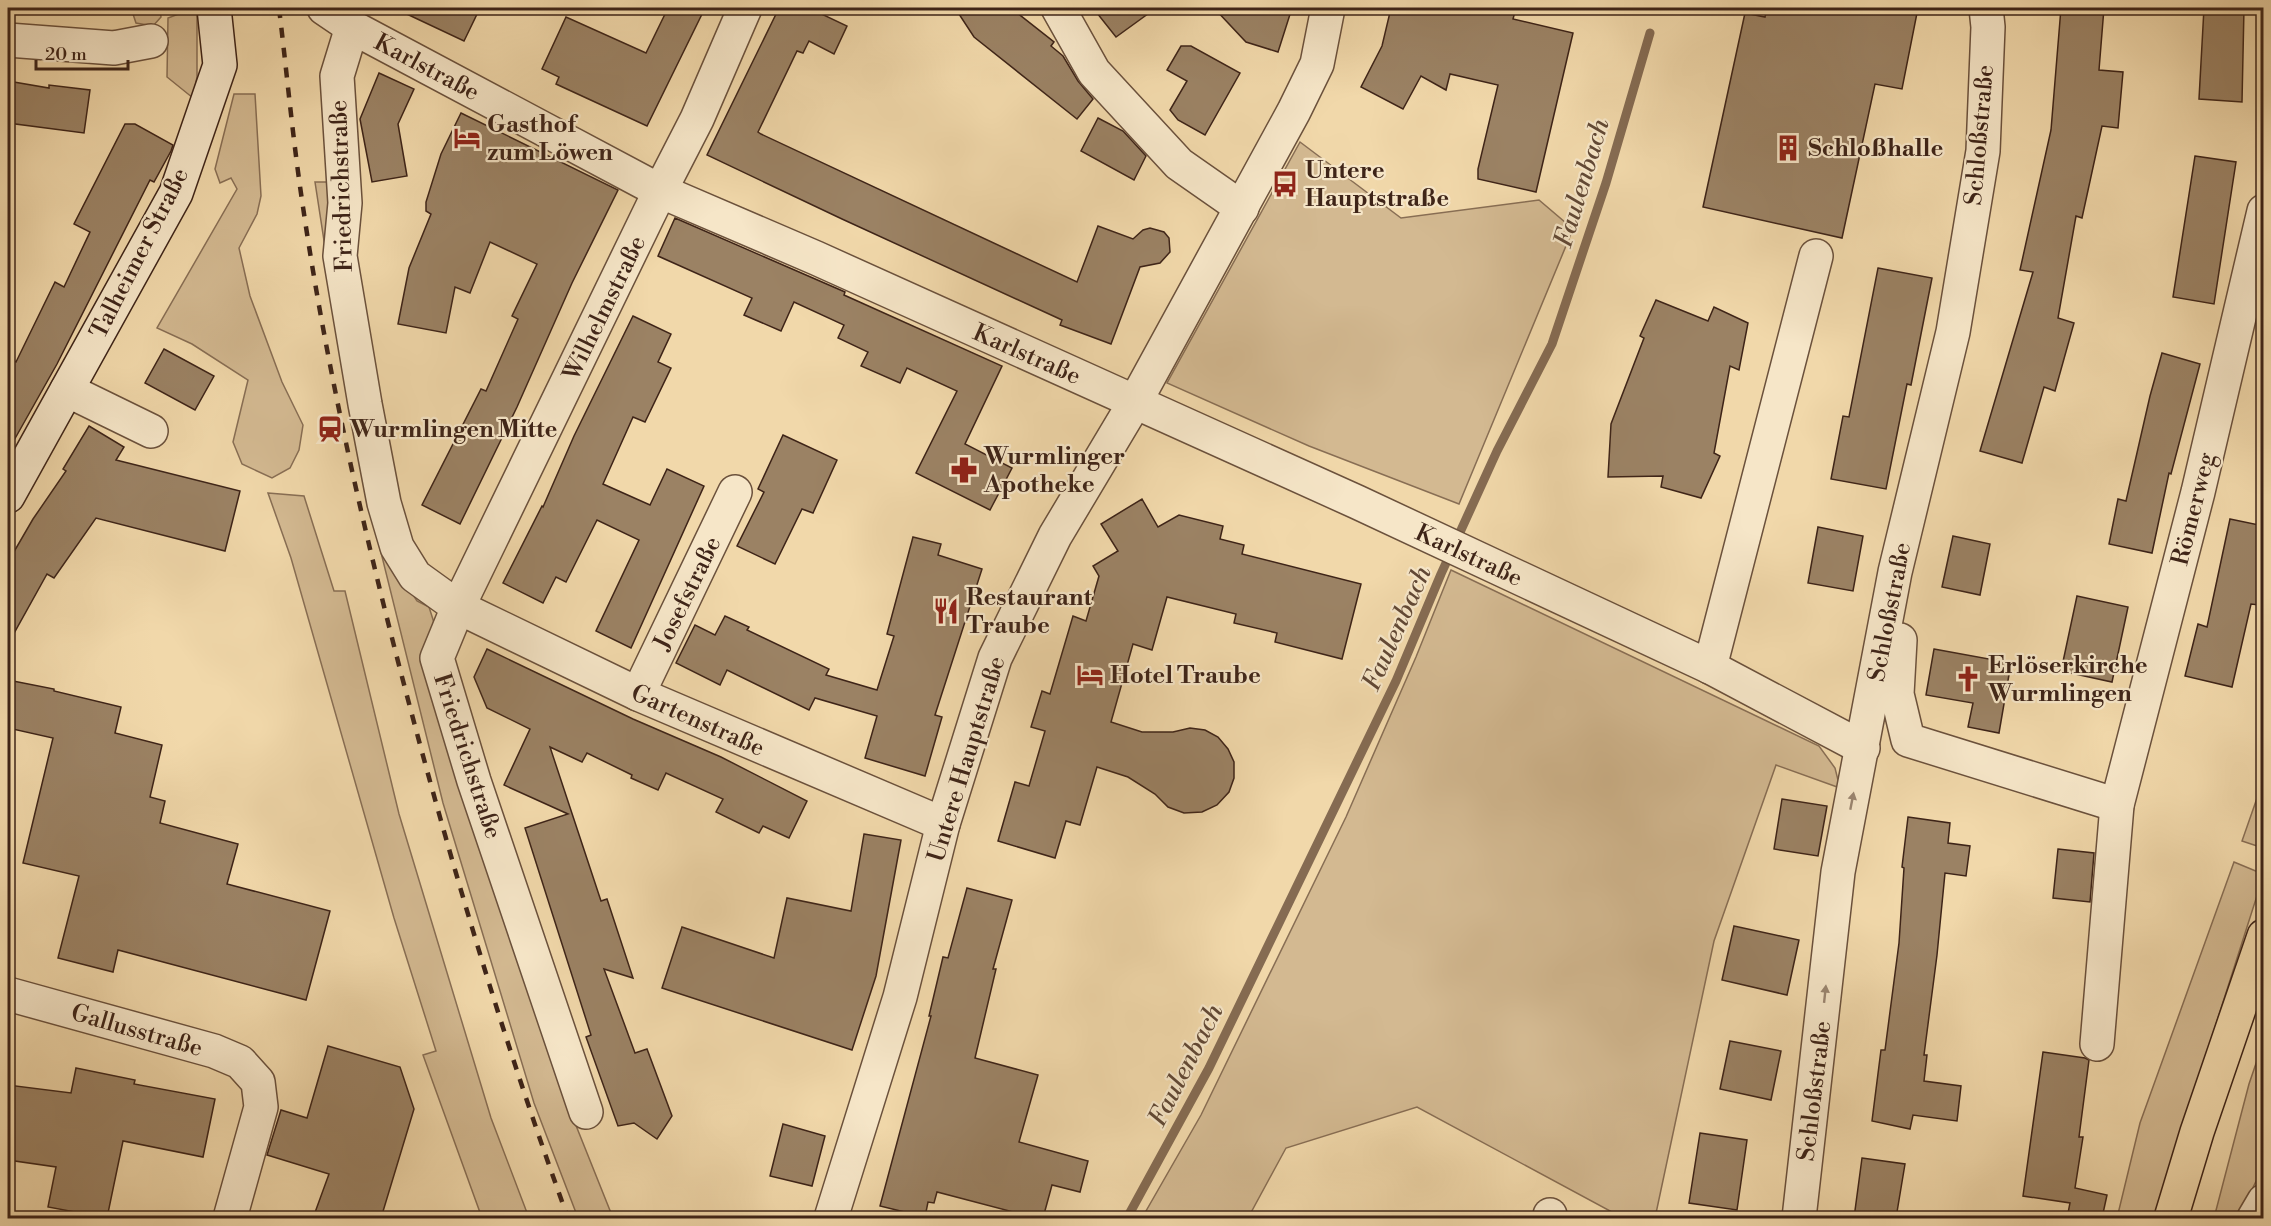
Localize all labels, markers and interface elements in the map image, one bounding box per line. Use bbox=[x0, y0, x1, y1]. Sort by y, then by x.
street label: Karlstraße bbox=[369, 28, 484, 108]
scale bar bbox=[36, 33, 128, 71]
text: 20 m bbox=[45, 43, 87, 66]
street label: Schloßstraße bbox=[1959, 63, 2001, 207]
street label: Friedrichstraße bbox=[324, 99, 360, 273]
place label: Gasthof zum Löwen bbox=[487, 110, 613, 168]
water label: Faulenbach bbox=[1547, 114, 1617, 252]
hotel icon: Gasthof zum Löwen bbox=[452, 123, 482, 153]
building icon: Schloßhalle bbox=[1773, 133, 1803, 163]
place label: Schloßhalle bbox=[1808, 134, 1944, 164]
place label: Untere Hauptstraße bbox=[1305, 156, 1449, 214]
street label: Talheimer Straße bbox=[84, 163, 196, 344]
bus stop icon: Untere Hauptstraße bbox=[1270, 169, 1300, 199]
street label: Wilhelmstraße bbox=[556, 231, 653, 387]
street label: Karlstraße bbox=[968, 318, 1085, 392]
station icon: Wurmlingen Mitte bbox=[315, 414, 345, 444]
place label: Wurmlingen Mitte bbox=[349, 415, 558, 445]
place label: Wurmlinger Apotheke bbox=[983, 442, 1125, 500]
street label: Römerweg bbox=[2165, 449, 2223, 569]
pharmacy icon: Wurmlinger Apotheke bbox=[949, 455, 979, 485]
street label: Karlstraße bbox=[1410, 518, 1527, 594]
street label: Josefstraße bbox=[647, 532, 728, 656]
street label: Schloßstraße bbox=[1862, 540, 1918, 684]
water label: Faulenbach bbox=[1355, 561, 1439, 696]
place label: Restaurant Traube bbox=[966, 583, 1092, 641]
restaurant icon: Restaurant Traube bbox=[931, 596, 961, 626]
place label: Erlöserkirche Wurmlingen bbox=[1987, 651, 2148, 709]
street label: Untere Hauptstraße bbox=[921, 653, 1013, 866]
hotel icon: Hotel Traube bbox=[1075, 660, 1105, 690]
place label: Hotel Traube bbox=[1110, 661, 1261, 691]
church icon: Erlöserkirche Wurmlingen bbox=[1953, 664, 1983, 694]
street label: Friedrichstraße bbox=[426, 670, 508, 843]
street label: Gartenstraße bbox=[626, 678, 769, 764]
one-way arrow bbox=[1848, 791, 1857, 810]
one-way arrow bbox=[1820, 984, 1830, 1003]
street label: Gallusstraße bbox=[67, 998, 206, 1064]
water label: Faulenbach bbox=[1141, 998, 1231, 1132]
street label: Schloßstraße bbox=[1791, 1019, 1838, 1163]

